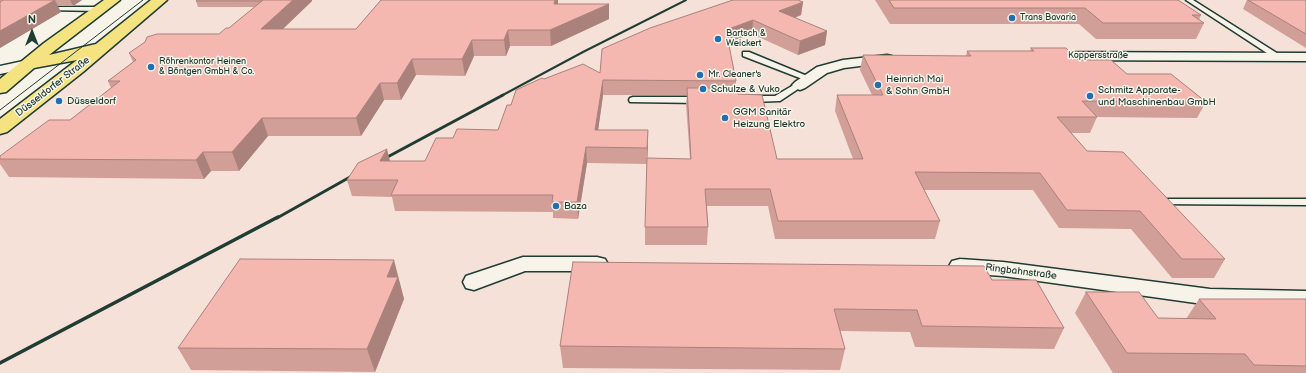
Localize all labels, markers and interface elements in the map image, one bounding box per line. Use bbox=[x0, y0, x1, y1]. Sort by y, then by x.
north arrow bbox=[12, 12, 52, 52]
text: N bbox=[28, 13, 36, 26]
marker: Trans Bavaria bbox=[1007, 13, 1017, 23]
place label: Trans Bavaria bbox=[1020, 13, 1076, 23]
place label: Bartsch & Weickert bbox=[726, 29, 766, 50]
marker: Bartsch & Weickert bbox=[713, 34, 723, 44]
street label: Koppersstraße bbox=[1068, 51, 1128, 61]
street label: Düsseldorfer Straße bbox=[14, 54, 92, 120]
place label: Röhrenkontor Heinen & Böntgen GmbH & Co. bbox=[159, 57, 254, 78]
marker: Röhrenkontor Heinen & Böntgen GmbH & Co. bbox=[146, 62, 156, 72]
marker: Mr. Cleaner's bbox=[695, 70, 705, 80]
place label: Mr. Cleaner's bbox=[708, 70, 761, 80]
place label: Heinrich Mai & Sohn GmbH bbox=[886, 73, 950, 96]
marker: Heinrich Mai & Sohn GmbH bbox=[873, 80, 883, 90]
place label: Schulze & Vuko bbox=[711, 83, 780, 95]
marker: Schulze & Vuko bbox=[698, 84, 708, 94]
place label: Schmitz Apparate- und Maschinenbau GmbH bbox=[1098, 84, 1216, 108]
marker: Schmitz Apparate- und Maschinenbau GmbH bbox=[1085, 91, 1095, 101]
place label: Düsseldorf bbox=[67, 95, 116, 107]
marker: Düsseldorf bbox=[54, 96, 64, 106]
place label: GGM Sanitär Heizung Elektro bbox=[733, 106, 805, 130]
marker: GGM Sanitär Heizung Elektro bbox=[720, 113, 730, 123]
place label: Baza bbox=[564, 200, 587, 212]
marker: Baza bbox=[551, 201, 561, 211]
street label: Ringbahnstraße bbox=[985, 262, 1057, 282]

